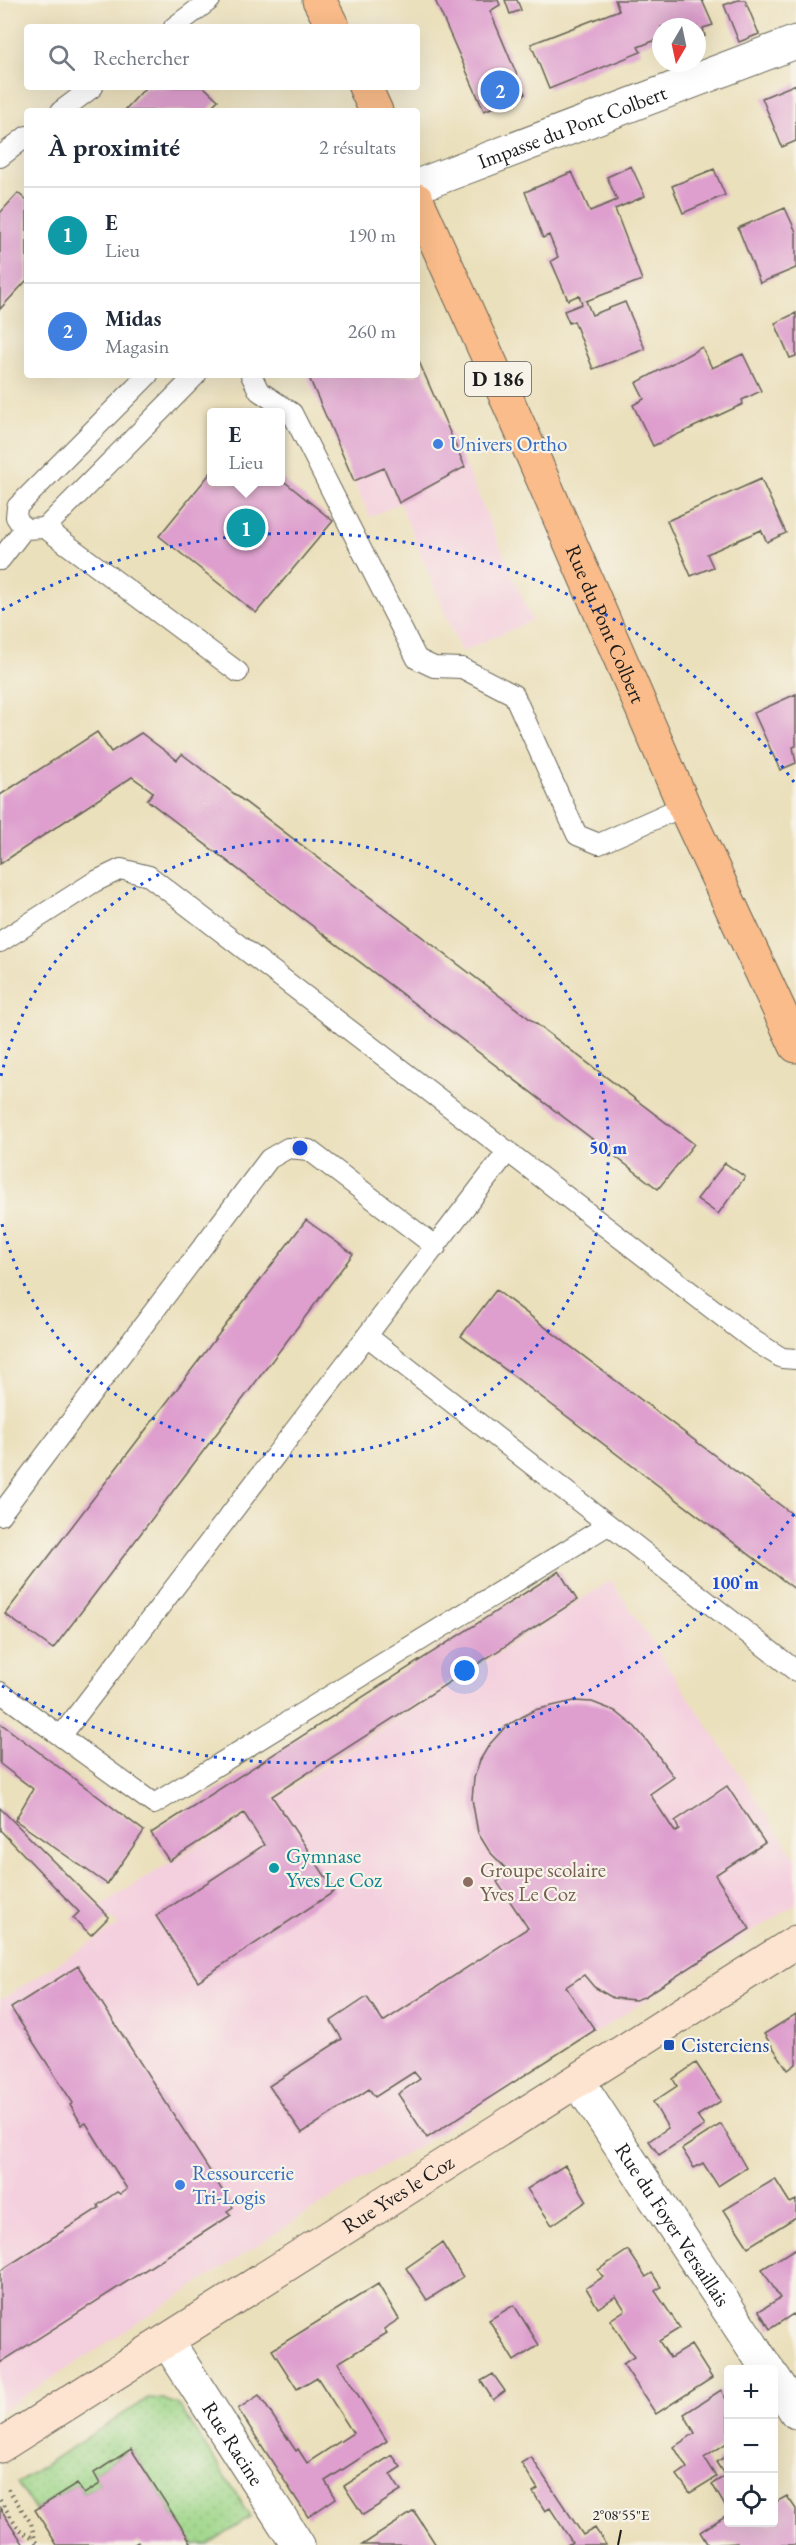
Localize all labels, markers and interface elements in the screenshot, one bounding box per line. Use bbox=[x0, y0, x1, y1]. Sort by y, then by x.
north arrow bbox=[652, 18, 706, 72]
search box bbox=[24, 24, 420, 90]
icon: search bbox=[45, 41, 78, 74]
text: Rechercher bbox=[93, 43, 189, 72]
pin: 2 bbox=[480, 68, 520, 112]
street label: Impasse du Pont Colbert bbox=[474, 78, 671, 175]
text: À proximité bbox=[48, 130, 180, 164]
text: 2 résultats bbox=[319, 134, 396, 160]
text: E bbox=[105, 208, 118, 237]
text: 1 bbox=[62, 222, 73, 248]
text: 190 m bbox=[348, 222, 396, 248]
text: Lieu bbox=[105, 237, 140, 263]
text: Midas bbox=[105, 304, 161, 333]
text: 2 bbox=[62, 318, 73, 344]
text: 260 m bbox=[348, 318, 396, 344]
text: Magasin bbox=[105, 333, 169, 359]
road number: D 186 bbox=[465, 362, 531, 396]
popup bbox=[207, 408, 285, 486]
text: E bbox=[229, 420, 241, 449]
place label: Univers Ortho bbox=[450, 430, 567, 457]
marker: Univers Ortho bbox=[431, 437, 445, 451]
text: Lieu bbox=[229, 449, 263, 475]
pin: 1 bbox=[226, 506, 266, 550]
street label: Rue du Pont Colbert bbox=[560, 540, 652, 708]
text: 50 m bbox=[589, 1136, 627, 1159]
centre of rings bbox=[290, 1138, 310, 1158]
text: 100 m bbox=[711, 1571, 759, 1594]
your location bbox=[450, 1656, 479, 1685]
place label: Gymnase Yves Le Coz bbox=[286, 1842, 382, 1893]
place label: Groupe scolaire Yves Le Coz bbox=[480, 1856, 606, 1907]
marker: Gymnase Yves Le Coz bbox=[267, 1861, 281, 1875]
marker: Groupe scolaire Yves Le Coz bbox=[461, 1875, 475, 1889]
place label: Cisterciens bbox=[681, 2031, 770, 2058]
marker: Cisterciens bbox=[662, 2038, 676, 2052]
street label: Rue du Foyer Versaillais bbox=[609, 2137, 737, 2312]
street label: Rue Yves le Coz bbox=[337, 2148, 459, 2239]
place label: Ressourcerie Tri-Logis bbox=[192, 2159, 294, 2210]
marker: Ressourcerie Tri-Logis bbox=[173, 2178, 187, 2192]
map controls bbox=[724, 2365, 778, 2527]
button: + bbox=[724, 2365, 778, 2419]
street label: Rue Racine bbox=[196, 2396, 270, 2491]
button: − bbox=[724, 2419, 778, 2473]
button: locate bbox=[724, 2473, 778, 2527]
text: 2°08'55"E bbox=[593, 2505, 650, 2524]

